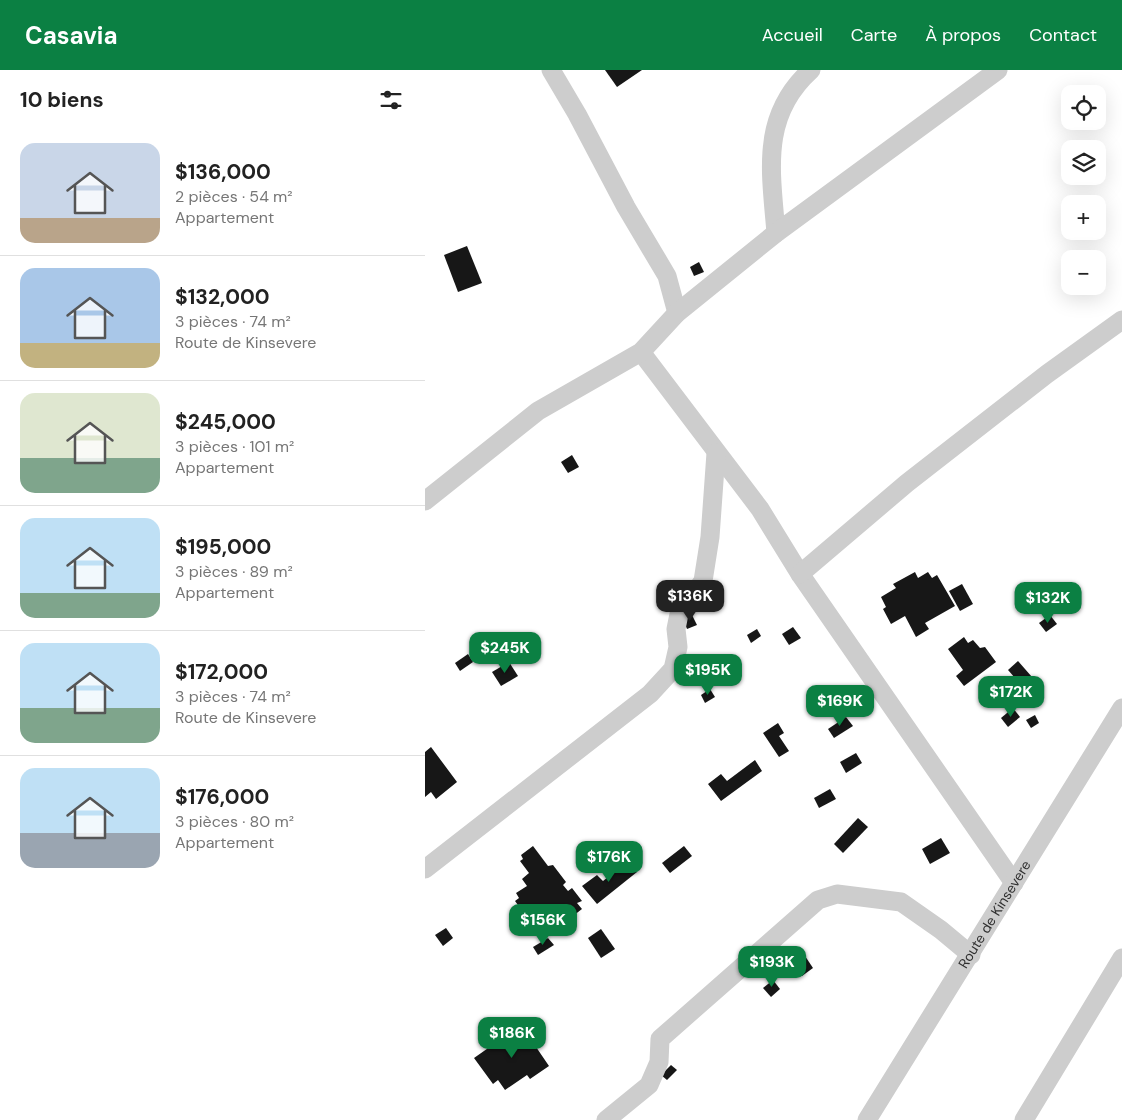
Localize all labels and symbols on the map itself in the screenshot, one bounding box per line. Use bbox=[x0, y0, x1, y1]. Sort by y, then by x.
pin: $136K bbox=[655, 580, 725, 622]
pin: $132K bbox=[1013, 582, 1083, 624]
pin: $245K bbox=[470, 632, 540, 674]
pin: $195K bbox=[673, 654, 743, 696]
pin: $172K bbox=[976, 676, 1046, 718]
pin: $169K bbox=[805, 684, 875, 727]
pin: $176K bbox=[574, 840, 644, 883]
street label: Route de Kinsevere bbox=[954, 857, 1035, 972]
pin: $156K bbox=[508, 904, 578, 946]
pin: $193K bbox=[737, 946, 807, 988]
pin: $186K bbox=[477, 1016, 547, 1059]

